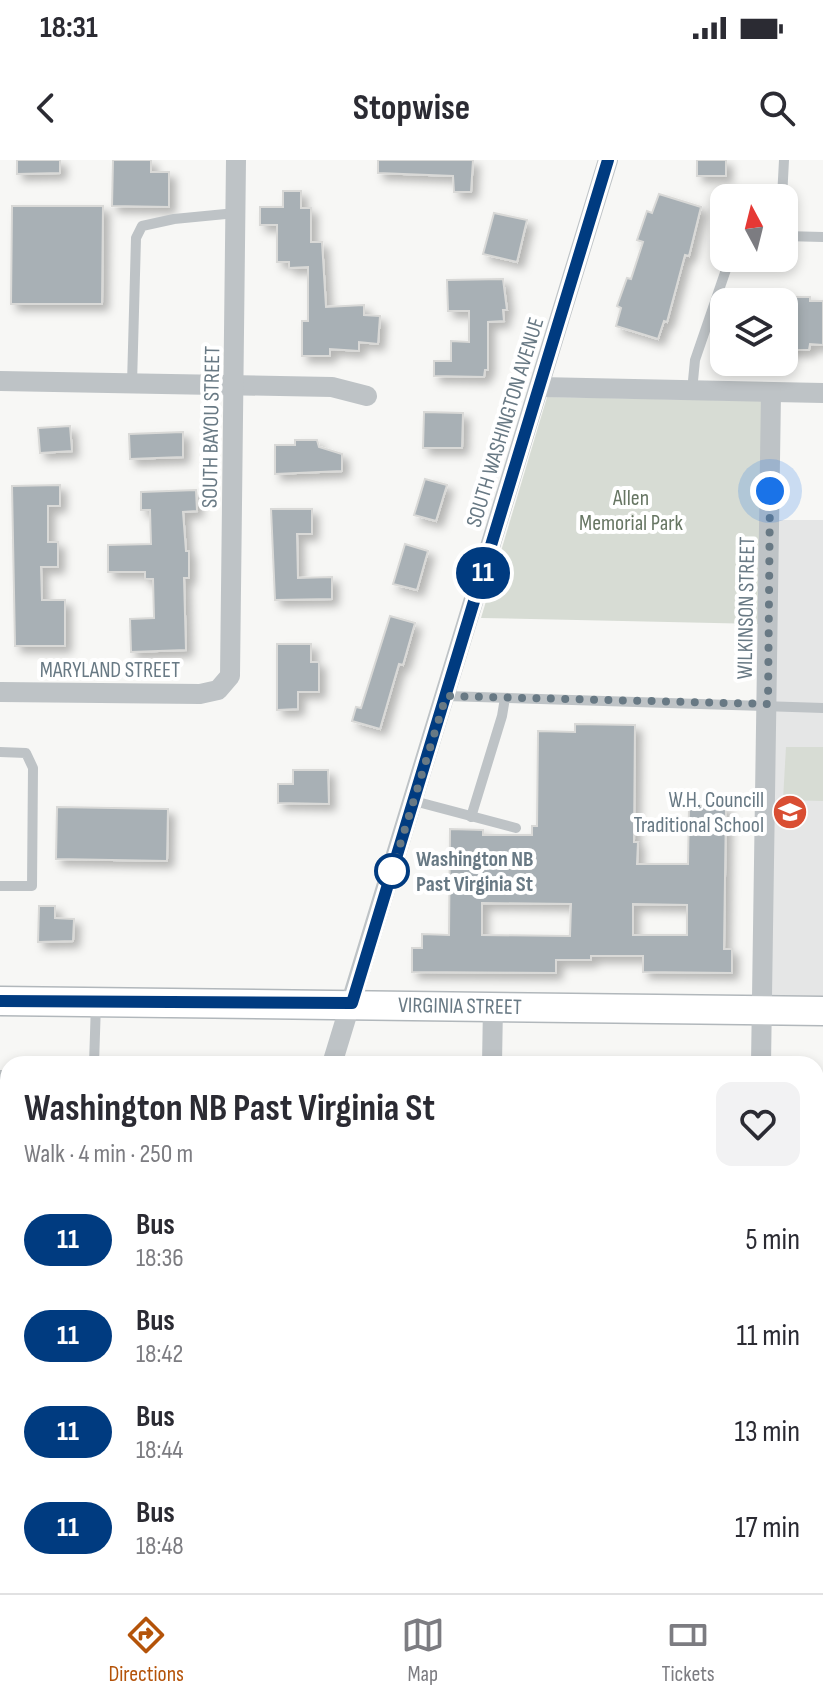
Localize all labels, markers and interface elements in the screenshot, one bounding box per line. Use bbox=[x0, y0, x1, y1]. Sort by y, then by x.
text: 18:31 bbox=[40, 10, 98, 46]
icon: back bbox=[24, 86, 68, 130]
icon: search bbox=[755, 86, 799, 130]
text: Stopwise bbox=[353, 87, 470, 130]
north arrow bbox=[710, 184, 798, 272]
map controls bbox=[710, 184, 798, 376]
button: layers bbox=[710, 288, 798, 376]
street label: SOUTH WASHINGTON AVENUE bbox=[461, 314, 550, 531]
street label: SOUTH BAYOU STREET bbox=[197, 346, 226, 508]
your location bbox=[750, 471, 790, 511]
park label: Allen Memorial Park bbox=[579, 485, 684, 537]
street label: WILKINSON STREET bbox=[732, 536, 761, 680]
line badge: 11 bbox=[447, 547, 519, 599]
text: 11 bbox=[472, 556, 494, 589]
street label: MARYLAND STREET bbox=[40, 657, 180, 684]
place label: W.H. Councill Traditional School bbox=[634, 787, 764, 839]
school or university icon: W.H. Councill Traditional School bbox=[771, 793, 809, 831]
place label: Washington NB Past Virginia St bbox=[416, 846, 534, 898]
marker: Washington NB Past Virginia St bbox=[375, 854, 409, 888]
street label: VIRGINIA STREET bbox=[398, 992, 522, 1021]
button: heart bbox=[716, 1082, 800, 1166]
text: Washington NB Past Virginia St bbox=[24, 1086, 435, 1131]
text: Walk · 4 min · 250 m bbox=[24, 1139, 193, 1170]
text: Bus bbox=[136, 1207, 175, 1243]
text: 5 min bbox=[746, 1222, 800, 1258]
text: 11 bbox=[57, 1223, 79, 1256]
text: 18:36 bbox=[136, 1243, 184, 1274]
text: Bus bbox=[136, 1303, 175, 1339]
text: 11 min bbox=[737, 1318, 800, 1354]
text: 11 bbox=[57, 1319, 79, 1352]
text: 18:42 bbox=[136, 1339, 183, 1370]
text: Bus bbox=[136, 1399, 175, 1435]
text: 13 min bbox=[734, 1414, 800, 1450]
text: 11 bbox=[57, 1415, 79, 1448]
text: 18:44 bbox=[136, 1435, 183, 1466]
text: Bus bbox=[136, 1495, 175, 1531]
text: 17 min bbox=[735, 1510, 800, 1546]
text: 11 bbox=[57, 1511, 79, 1544]
text: 18:48 bbox=[136, 1531, 184, 1562]
tab: Directions bbox=[108, 1613, 184, 1688]
tab: Map bbox=[401, 1613, 445, 1688]
tab: Tickets bbox=[662, 1613, 715, 1688]

